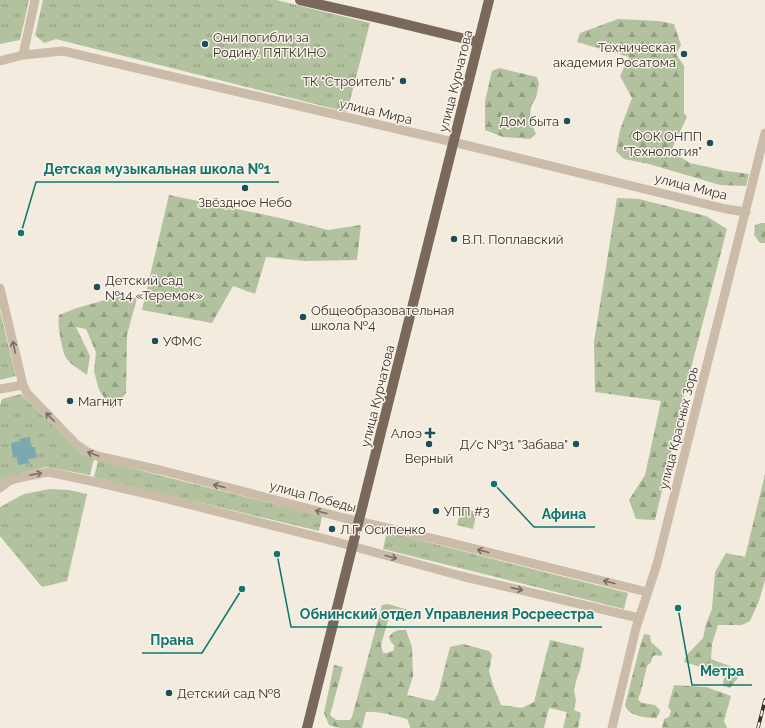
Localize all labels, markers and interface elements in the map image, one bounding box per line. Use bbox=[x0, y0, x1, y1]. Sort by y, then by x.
street label: улица Курчатова bbox=[436, 29, 475, 134]
place label: Они погибли за Родину. ПЯТКИНО bbox=[213, 30, 327, 60]
marker: Они погибли за Родину. ПЯТКИНО bbox=[200, 39, 210, 49]
place label: Техническая академия Росатома bbox=[553, 40, 676, 70]
marker: Техническая академия Росатома bbox=[679, 49, 689, 59]
place label: ТК "Строитель" bbox=[302, 74, 395, 89]
marker: ТК "Строитель" bbox=[398, 76, 408, 86]
street label: улица Мира bbox=[338, 96, 414, 127]
place label: Дом быта bbox=[499, 114, 559, 129]
marker: Дом быта bbox=[562, 116, 572, 126]
place label: ФОК ОНПП "Технология" bbox=[624, 129, 702, 159]
marker: ФОК ОНПП "Технология" bbox=[705, 138, 715, 148]
callout: Детская музыкальная школа №1 bbox=[36, 156, 279, 182]
text: Детская музыкальная школа №1 bbox=[43, 161, 271, 177]
street label: улица Мира bbox=[653, 170, 729, 203]
marker: Звёздное Небо bbox=[240, 183, 250, 193]
place label: Звёздное Небо bbox=[198, 195, 292, 210]
place label: В.П. Поплавский bbox=[462, 232, 563, 247]
marker: В.П. Поплавский bbox=[449, 234, 459, 244]
place label: Детский сад №14 «Теремок» bbox=[105, 273, 203, 303]
marker: Детский сад №14 «Теремок» bbox=[92, 282, 102, 292]
place label: Общеобразовательная школа №4 bbox=[311, 303, 454, 333]
marker: Общеобразовательная школа №4 bbox=[298, 312, 308, 322]
place label: УФМС bbox=[163, 334, 202, 349]
marker: УФМС bbox=[150, 336, 160, 346]
one-way arrow bbox=[10, 341, 17, 354]
street label: улица Курчатова bbox=[358, 344, 397, 449]
street label: улица Красных Зорь bbox=[656, 365, 701, 491]
place label: Магнит bbox=[78, 394, 123, 409]
marker: Магнит bbox=[65, 396, 75, 406]
one-way arrow bbox=[46, 412, 55, 422]
place label: Алоэ bbox=[391, 426, 422, 441]
marker: Алоэ bbox=[425, 428, 435, 438]
place label: Д/с №31 "Забава" bbox=[460, 437, 568, 452]
marker: Верный bbox=[424, 439, 434, 449]
marker: Д/с №31 "Забава" bbox=[571, 439, 581, 449]
one-way arrow bbox=[88, 450, 100, 458]
place label: Верный bbox=[405, 451, 453, 466]
one-way arrow bbox=[29, 470, 42, 478]
street label: улица Победы bbox=[268, 478, 358, 515]
one-way arrow bbox=[213, 481, 226, 489]
callout: Афина bbox=[534, 501, 595, 527]
place label: УПП #3 bbox=[444, 504, 490, 519]
marker: УПП #3 bbox=[431, 506, 441, 516]
text: Афина bbox=[542, 506, 586, 522]
one-way arrow bbox=[315, 508, 328, 515]
place label: Л.Г. Осипенко bbox=[340, 522, 426, 537]
marker: Л.Г. Осипенко bbox=[327, 524, 337, 534]
one-way arrow bbox=[477, 547, 490, 554]
one-way arrow bbox=[384, 554, 397, 561]
one-way arrow bbox=[603, 578, 616, 586]
one-way arrow bbox=[510, 586, 523, 593]
callout: Обнинский отдел Управления Росреестра bbox=[291, 601, 602, 627]
text: Обнинский отдел Управления Росреестра bbox=[300, 606, 594, 622]
callout: Прана bbox=[142, 627, 202, 653]
text: Прана bbox=[150, 632, 194, 648]
callout: Метра bbox=[692, 659, 752, 685]
text: Метра bbox=[700, 663, 744, 679]
place label: Детский сад №8 bbox=[177, 686, 281, 701]
marker: Детский сад №8 bbox=[164, 688, 174, 698]

